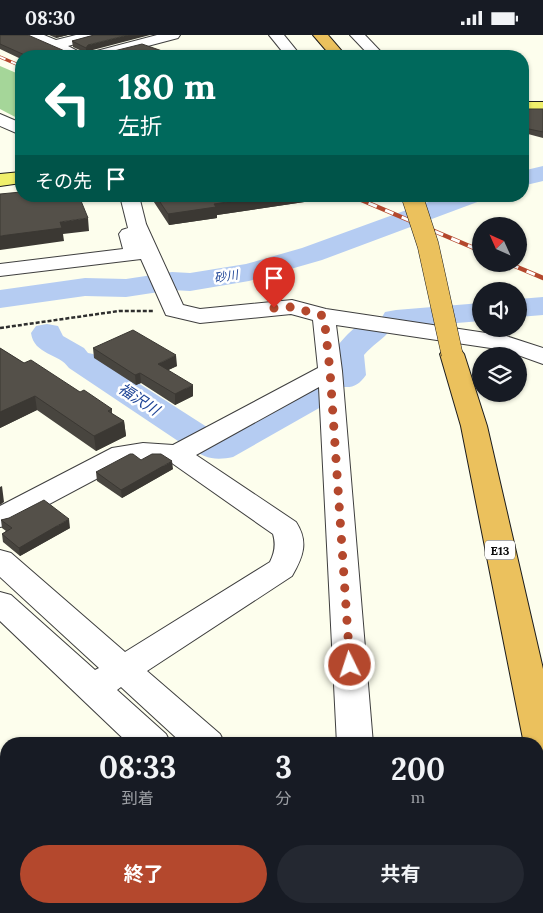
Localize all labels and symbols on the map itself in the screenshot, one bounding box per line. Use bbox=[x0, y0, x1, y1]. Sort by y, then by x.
north arrow bbox=[472, 217, 528, 273]
pin bbox=[253, 257, 295, 308]
water label: 砂川 bbox=[213, 266, 241, 285]
water label: 福沢川 bbox=[115, 379, 165, 420]
road number: E13 bbox=[485, 541, 515, 559]
position arrow bbox=[323, 638, 375, 690]

